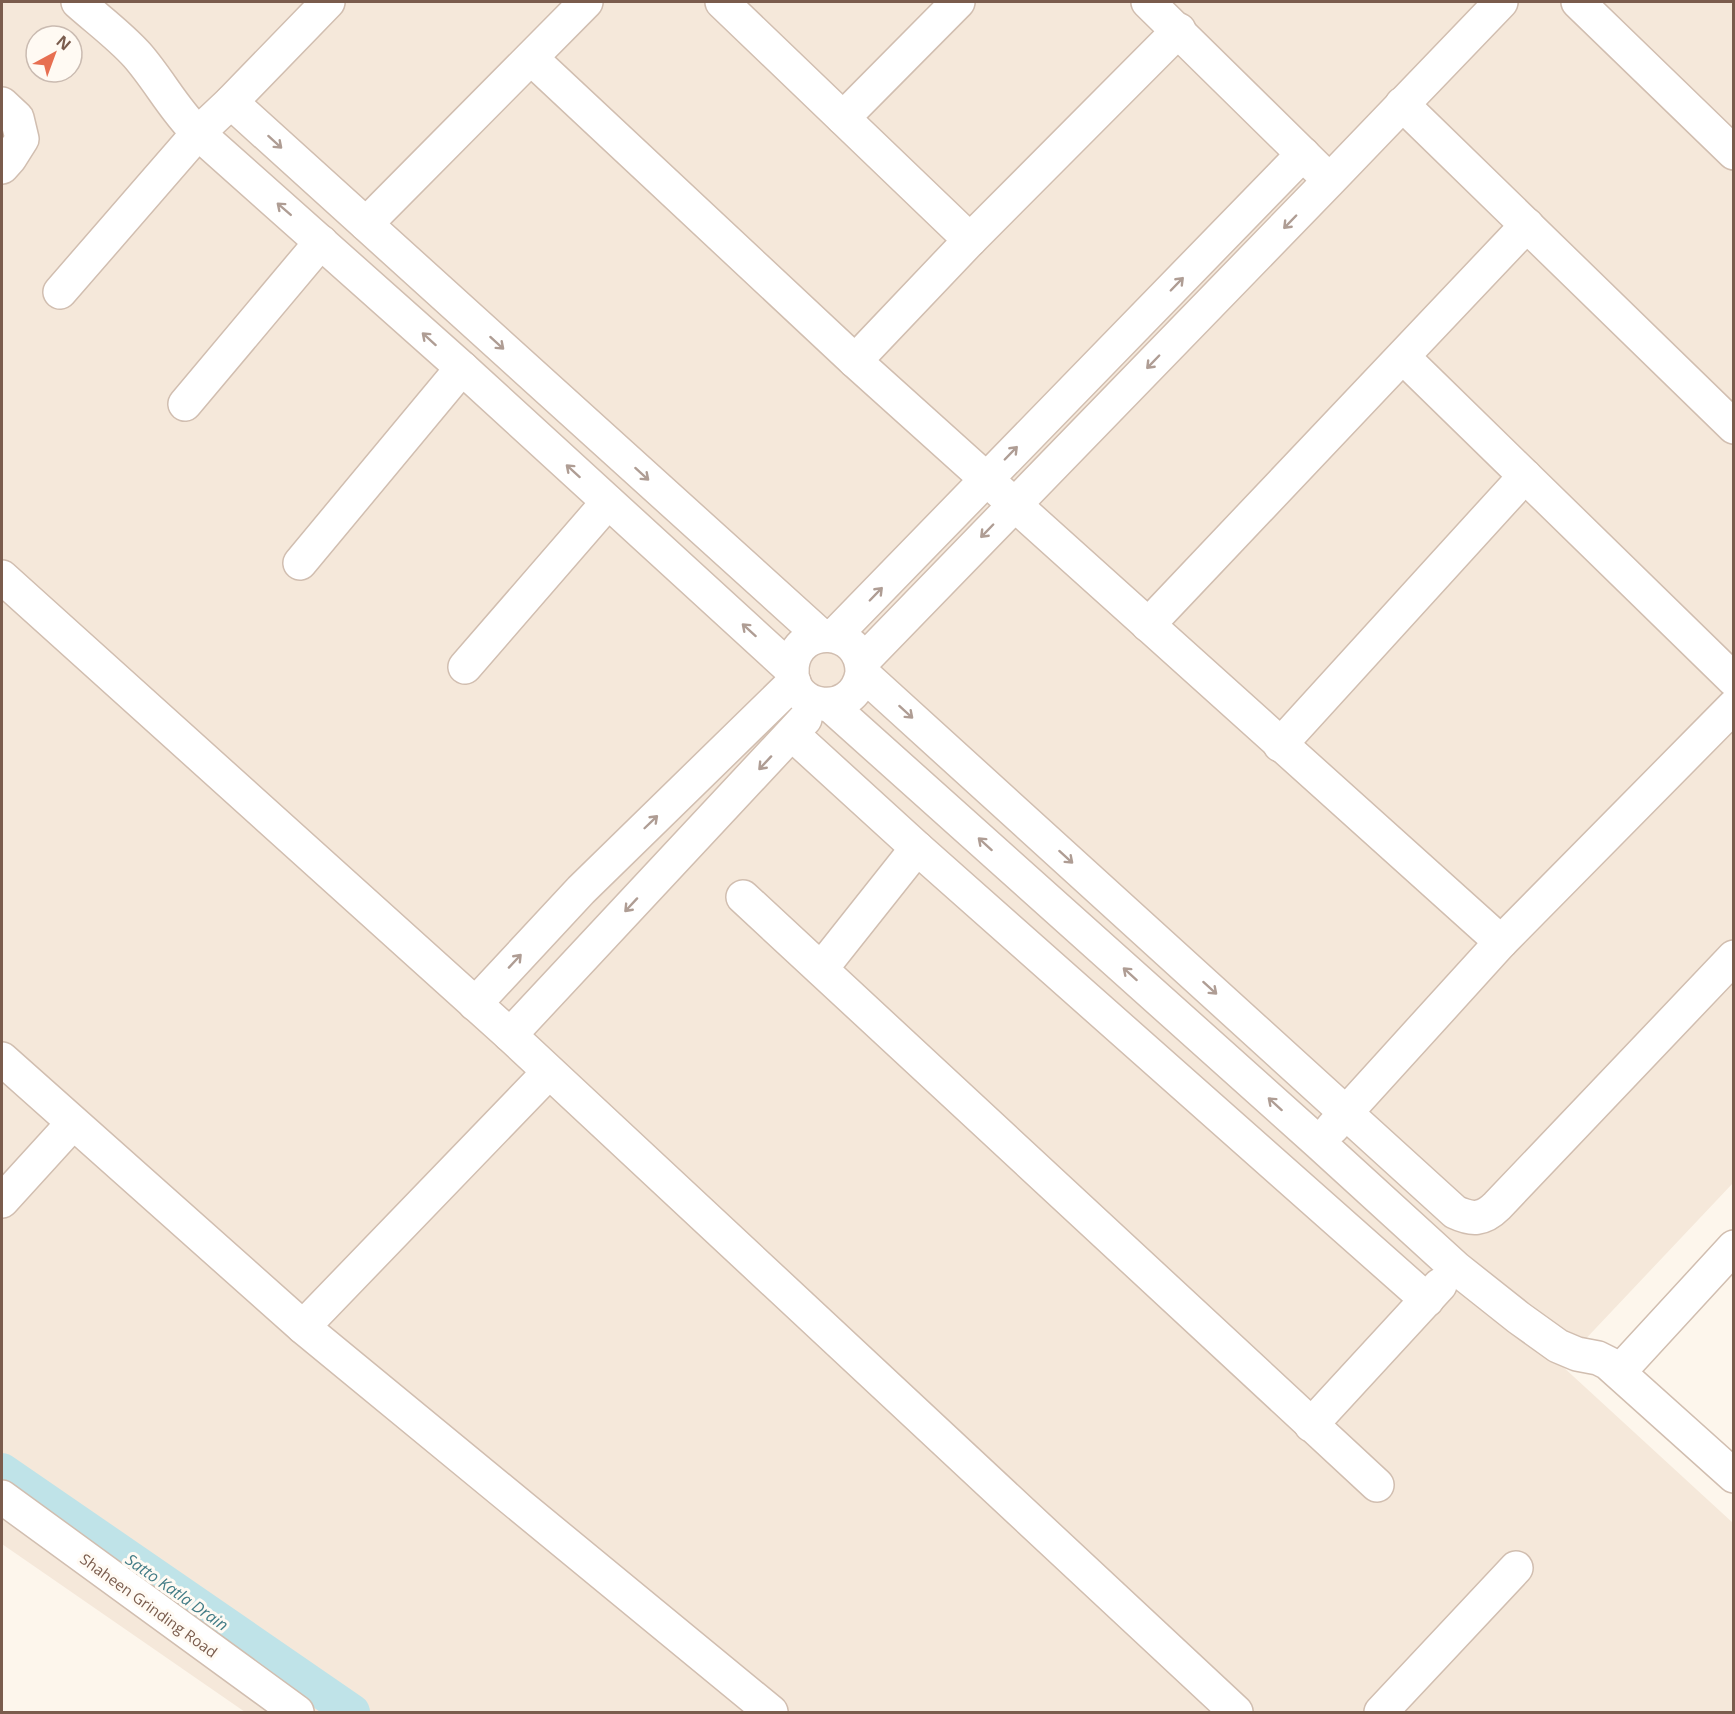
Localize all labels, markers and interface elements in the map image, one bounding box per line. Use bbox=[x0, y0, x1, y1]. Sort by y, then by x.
north arrow bbox=[24, 24, 84, 84]
text: N bbox=[52, 30, 76, 55]
one-way arrow bbox=[267, 134, 282, 148]
one-way arrow bbox=[277, 202, 292, 216]
one-way arrow bbox=[1282, 215, 1297, 230]
one-way arrow bbox=[1170, 276, 1184, 291]
one-way arrow bbox=[422, 332, 437, 346]
one-way arrow bbox=[489, 336, 504, 350]
one-way arrow bbox=[1146, 354, 1160, 369]
one-way arrow bbox=[1004, 446, 1019, 461]
one-way arrow bbox=[566, 463, 581, 478]
one-way arrow bbox=[634, 467, 649, 481]
one-way arrow bbox=[981, 523, 995, 538]
one-way arrow bbox=[869, 586, 883, 601]
one-way arrow bbox=[741, 623, 756, 637]
one-way arrow bbox=[898, 705, 913, 719]
one-way arrow bbox=[758, 755, 772, 770]
one-way arrow bbox=[644, 815, 659, 829]
one-way arrow bbox=[978, 837, 993, 851]
one-way arrow bbox=[1058, 850, 1073, 864]
one-way arrow bbox=[625, 897, 639, 912]
one-way arrow bbox=[508, 954, 522, 969]
one-way arrow bbox=[1123, 967, 1138, 981]
one-way arrow bbox=[1202, 981, 1217, 995]
one-way arrow bbox=[1268, 1097, 1283, 1111]
street label: Shaheen Grinding Road bbox=[76, 1548, 222, 1662]
water label: Satto Katla Drain bbox=[121, 1548, 233, 1636]

